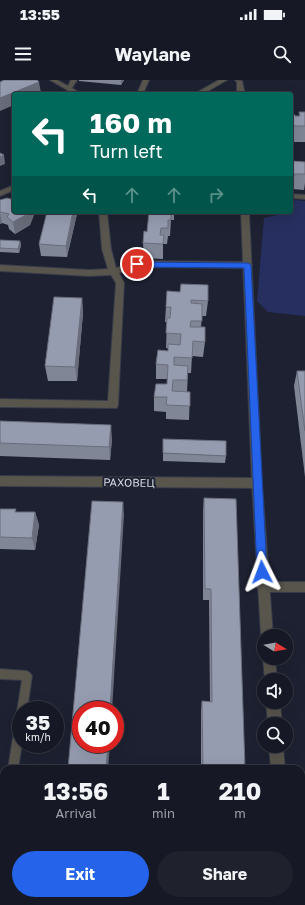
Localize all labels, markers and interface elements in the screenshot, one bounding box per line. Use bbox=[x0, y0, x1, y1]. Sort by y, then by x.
text: 13:55 bbox=[20, 5, 60, 23]
icon: menu bbox=[12, 43, 34, 65]
text: Waylane bbox=[114, 43, 191, 65]
icon: search bbox=[271, 43, 293, 65]
text: 160 m bbox=[90, 106, 172, 139]
icon: left bbox=[24, 108, 76, 160]
text: Turn left bbox=[90, 140, 163, 162]
icon: left bbox=[79, 184, 101, 206]
icon: ahead bbox=[121, 184, 143, 206]
icon: ahead bbox=[163, 184, 185, 206]
icon: right bbox=[205, 184, 227, 206]
pin bbox=[120, 247, 154, 281]
icon: arrive bbox=[126, 253, 148, 275]
street label: РАХОВЕЦ bbox=[103, 475, 155, 489]
position arrow bbox=[241, 551, 283, 593]
north arrow bbox=[257, 629, 293, 665]
map controls bbox=[257, 629, 293, 753]
button: sound bbox=[257, 673, 293, 709]
speed limit sign: 40 bbox=[72, 701, 124, 753]
text: 35 bbox=[26, 710, 50, 734]
button: search bbox=[257, 717, 293, 753]
text: km/h bbox=[25, 731, 51, 743]
text: 13:56 bbox=[44, 776, 108, 805]
text: 1 bbox=[157, 776, 170, 805]
text: 210 bbox=[219, 776, 261, 805]
text: Arrival bbox=[56, 805, 96, 821]
text: min bbox=[152, 805, 175, 821]
text: m bbox=[234, 805, 246, 821]
button: Exit bbox=[12, 851, 149, 897]
button: Share bbox=[157, 851, 293, 897]

